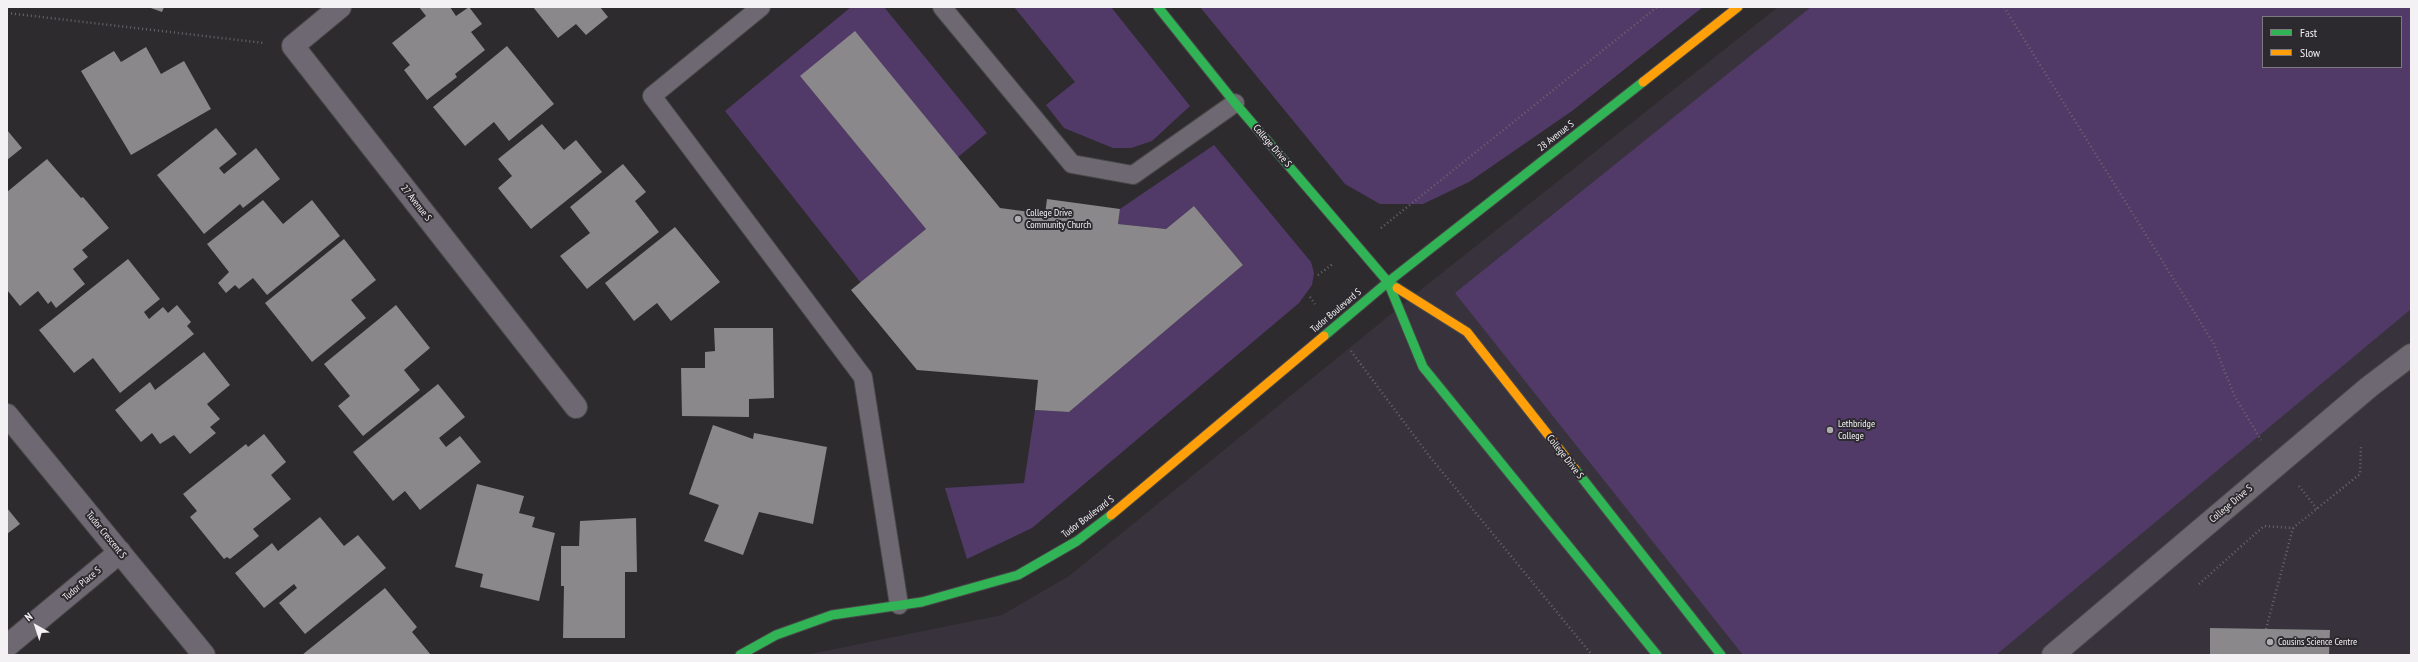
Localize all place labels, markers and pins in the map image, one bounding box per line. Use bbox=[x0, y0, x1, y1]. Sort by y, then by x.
place label: College Drive Community Church bbox=[1026, 207, 1091, 230]
marker: College Drive Community Church bbox=[1013, 214, 1023, 224]
place label: Lethbridge College bbox=[1838, 418, 1875, 442]
marker: Lethbridge College bbox=[1825, 425, 1835, 435]
place label: Cousins Science Centre bbox=[2278, 636, 2357, 648]
marker: Cousins Science Centre bbox=[2265, 637, 2275, 647]

